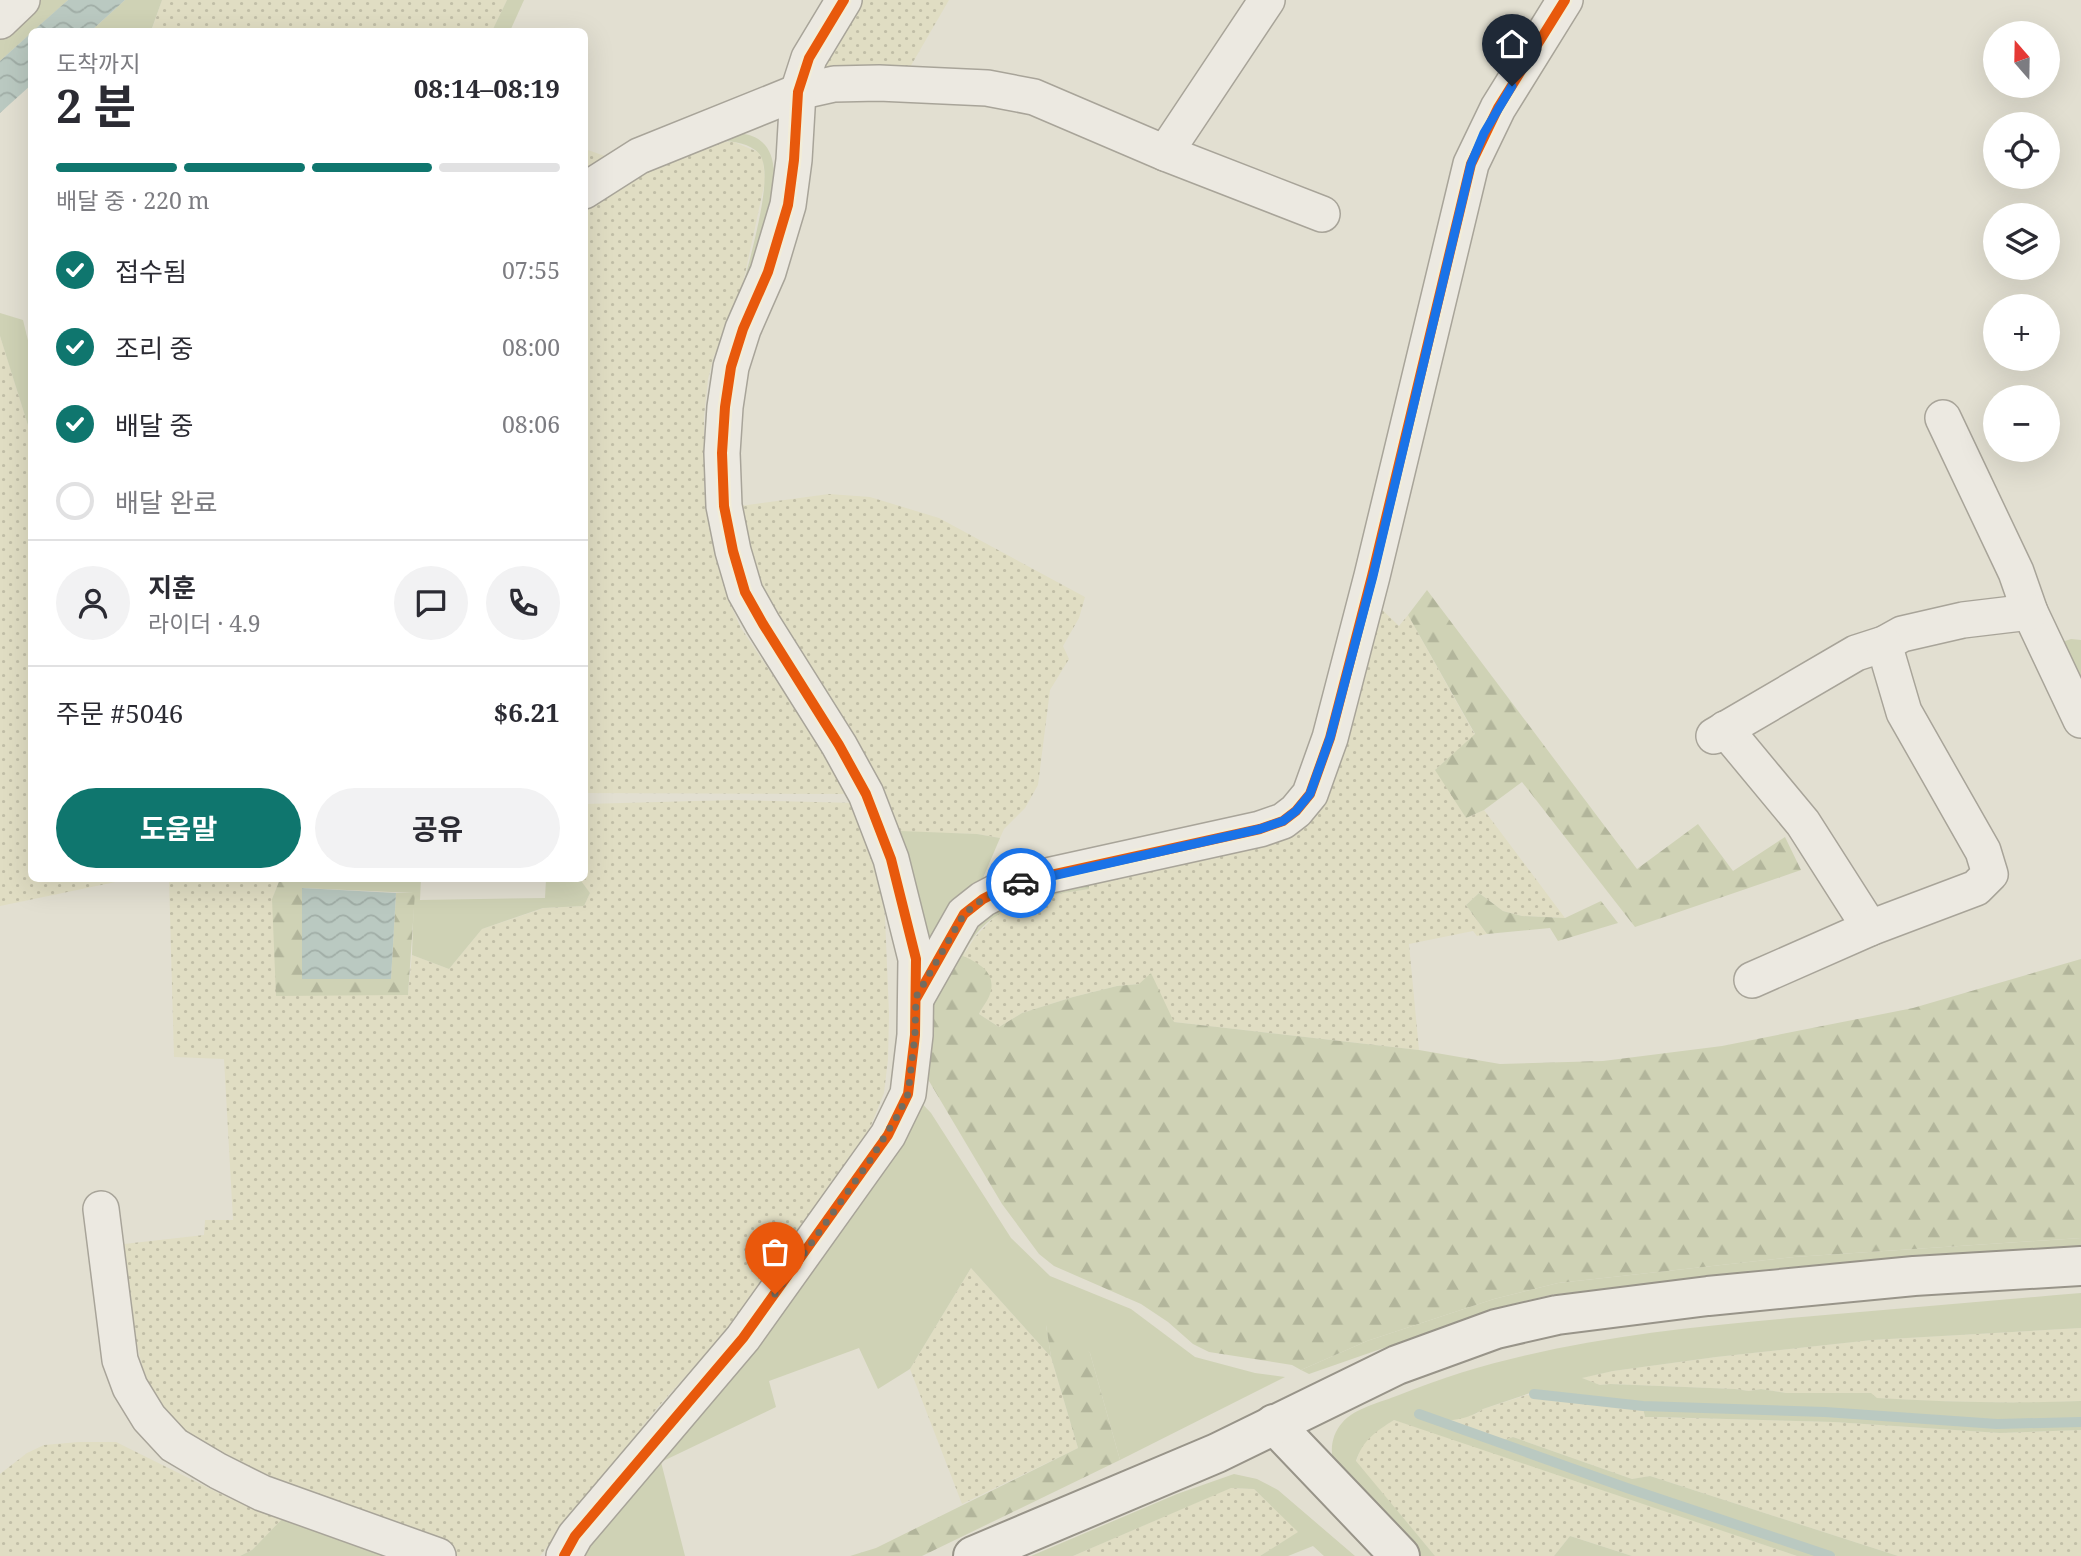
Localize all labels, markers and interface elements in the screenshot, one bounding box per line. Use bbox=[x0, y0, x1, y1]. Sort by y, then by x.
pin bbox=[1482, 14, 1542, 86]
north arrow bbox=[1983, 21, 2060, 98]
map controls bbox=[1983, 21, 2060, 462]
icon: home bbox=[1493, 25, 1531, 63]
text: 도착까지 bbox=[56, 47, 141, 79]
text: 08:14–08:19 bbox=[414, 70, 560, 106]
text: 2 분 bbox=[56, 74, 136, 136]
button: locate bbox=[1983, 112, 2060, 189]
text: 배달 중 · 220 m bbox=[56, 184, 209, 216]
button: layers bbox=[1983, 203, 2060, 280]
icon: check bbox=[56, 251, 94, 289]
text: 접수됨 bbox=[115, 253, 187, 289]
text: 07:55 bbox=[502, 254, 560, 286]
button: + bbox=[1983, 294, 2060, 371]
icon: check bbox=[56, 328, 94, 366]
text: 조리 중 bbox=[115, 330, 194, 366]
text: 08:00 bbox=[502, 331, 560, 363]
button: − bbox=[1983, 385, 2060, 462]
icon: check bbox=[56, 405, 94, 443]
text: 배달 중 bbox=[115, 407, 194, 443]
text: 08:06 bbox=[502, 408, 560, 440]
text: 배달 완료 bbox=[115, 484, 217, 520]
button: person bbox=[56, 566, 130, 640]
button: chat bbox=[394, 566, 468, 640]
button: phone bbox=[486, 566, 560, 640]
text: 지훈 bbox=[148, 569, 196, 605]
text: 라이더 · 4.9 bbox=[148, 607, 261, 639]
text: $6.21 bbox=[494, 694, 560, 730]
text: 주문 #5046 bbox=[56, 695, 183, 731]
button: 도움말 bbox=[56, 788, 301, 868]
button: 공유 bbox=[315, 788, 560, 868]
courier bbox=[986, 848, 1056, 918]
icon: car bbox=[1002, 864, 1040, 902]
pin bbox=[745, 1222, 805, 1294]
icon: bag bbox=[756, 1233, 794, 1271]

